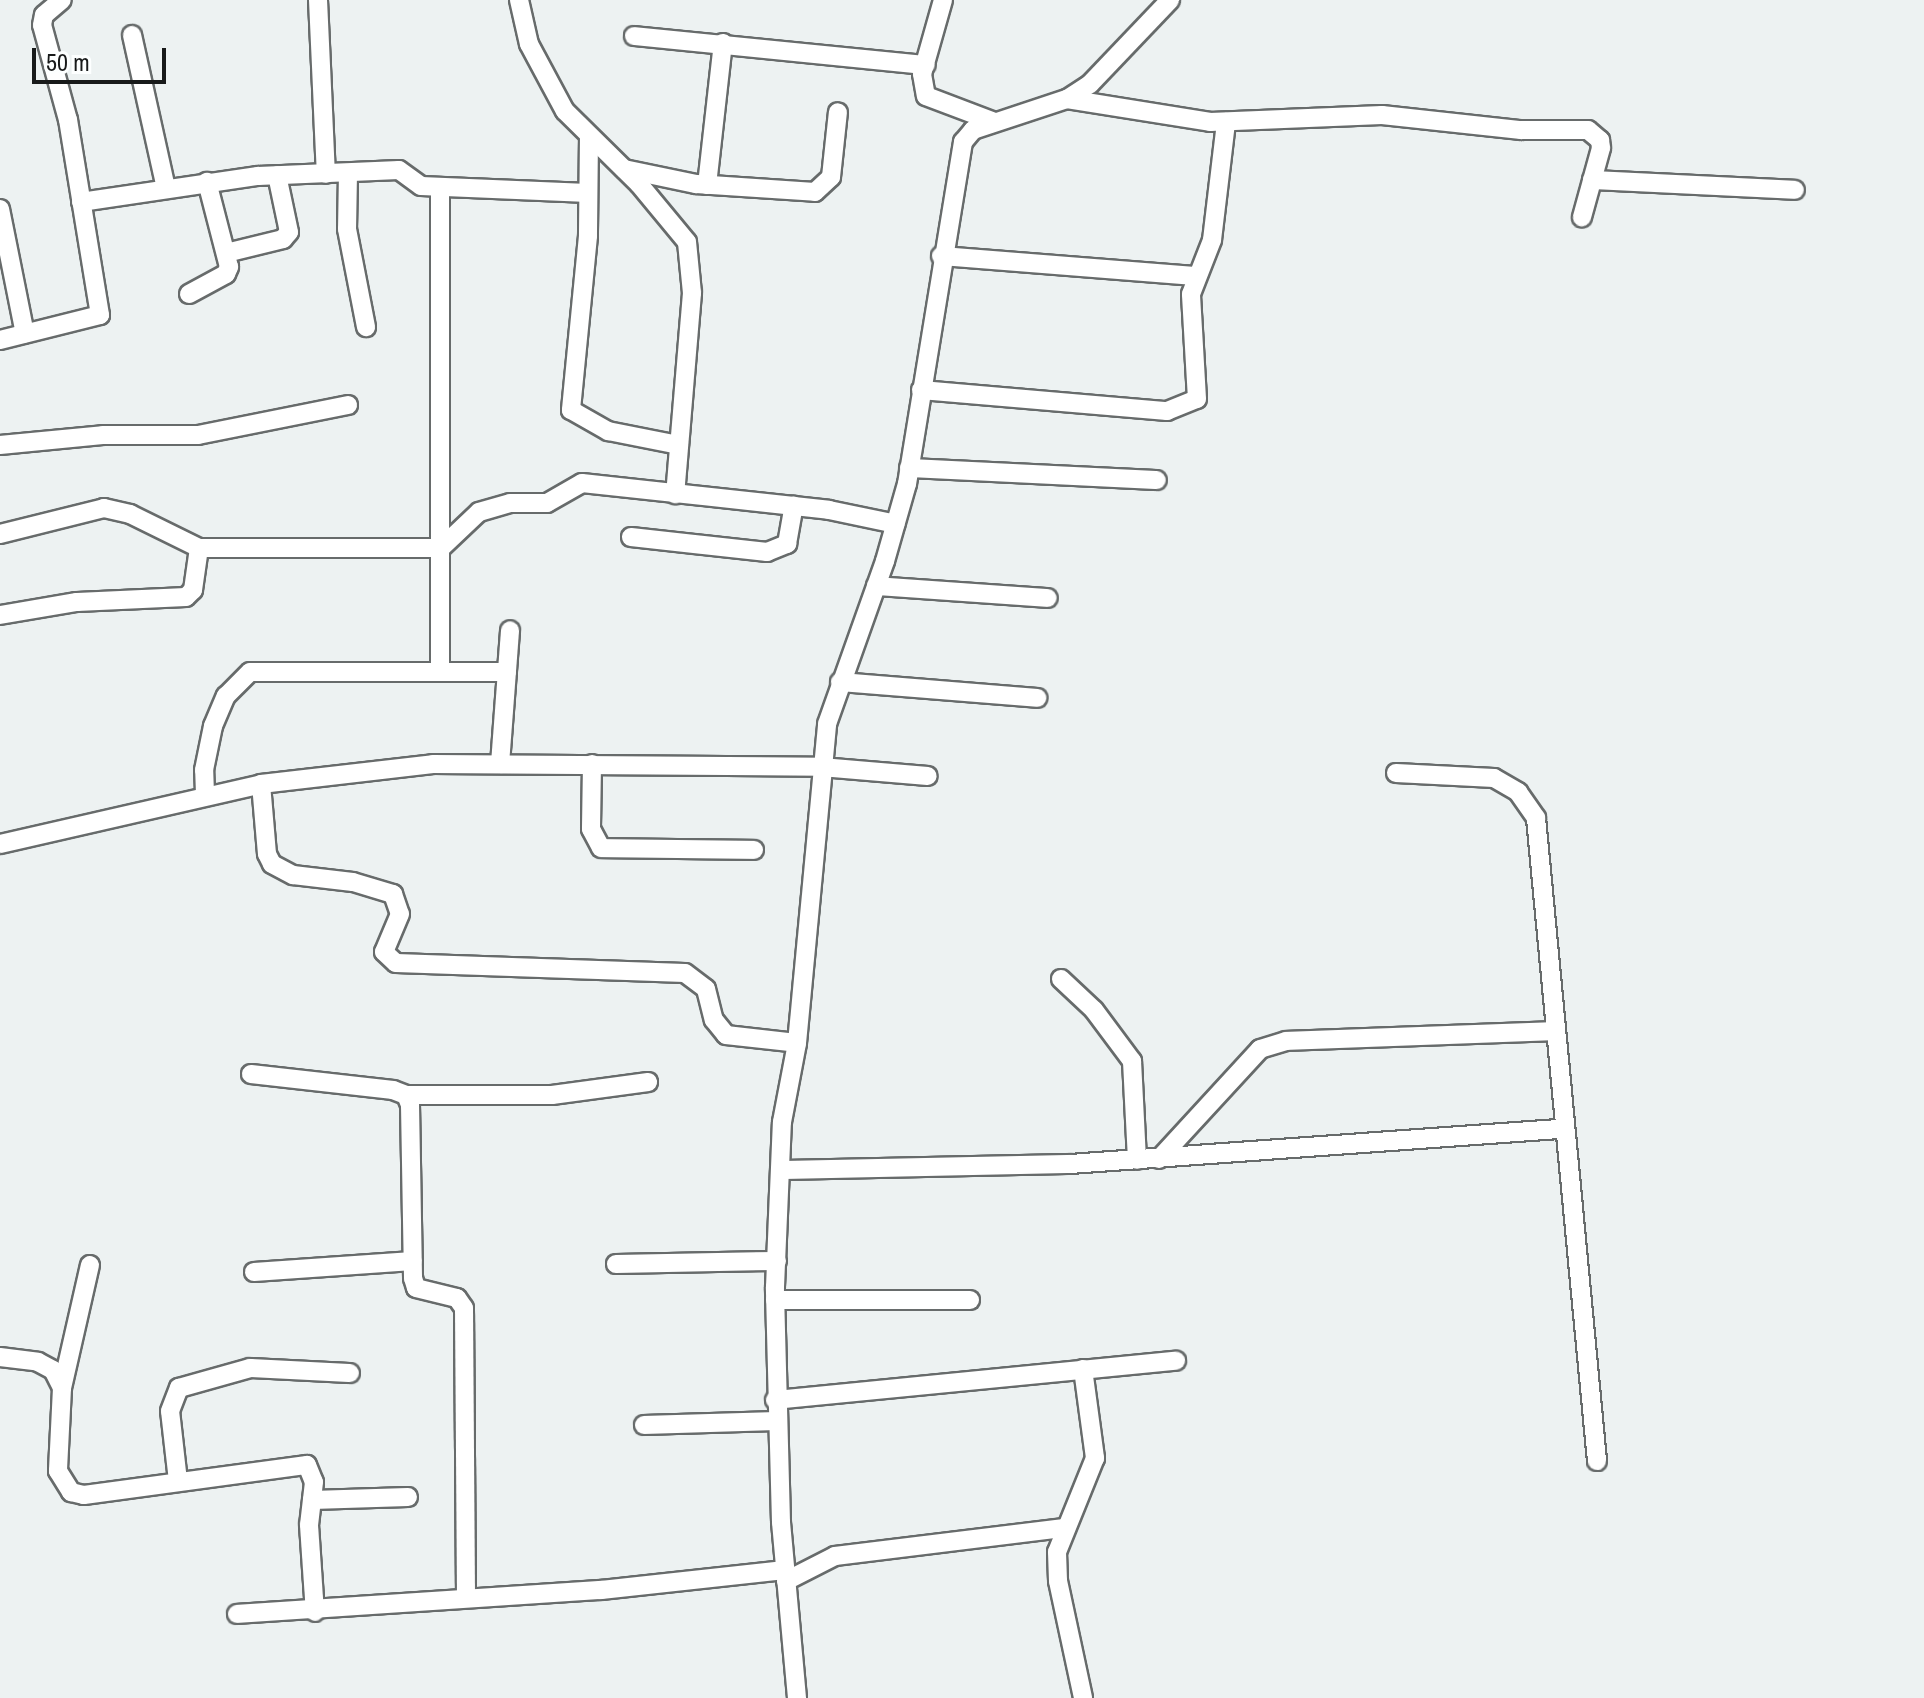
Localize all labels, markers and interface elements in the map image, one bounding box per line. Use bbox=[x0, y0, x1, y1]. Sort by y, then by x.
scale bar bbox=[36, 32, 170, 82]
text: 50 m bbox=[46, 46, 90, 78]

